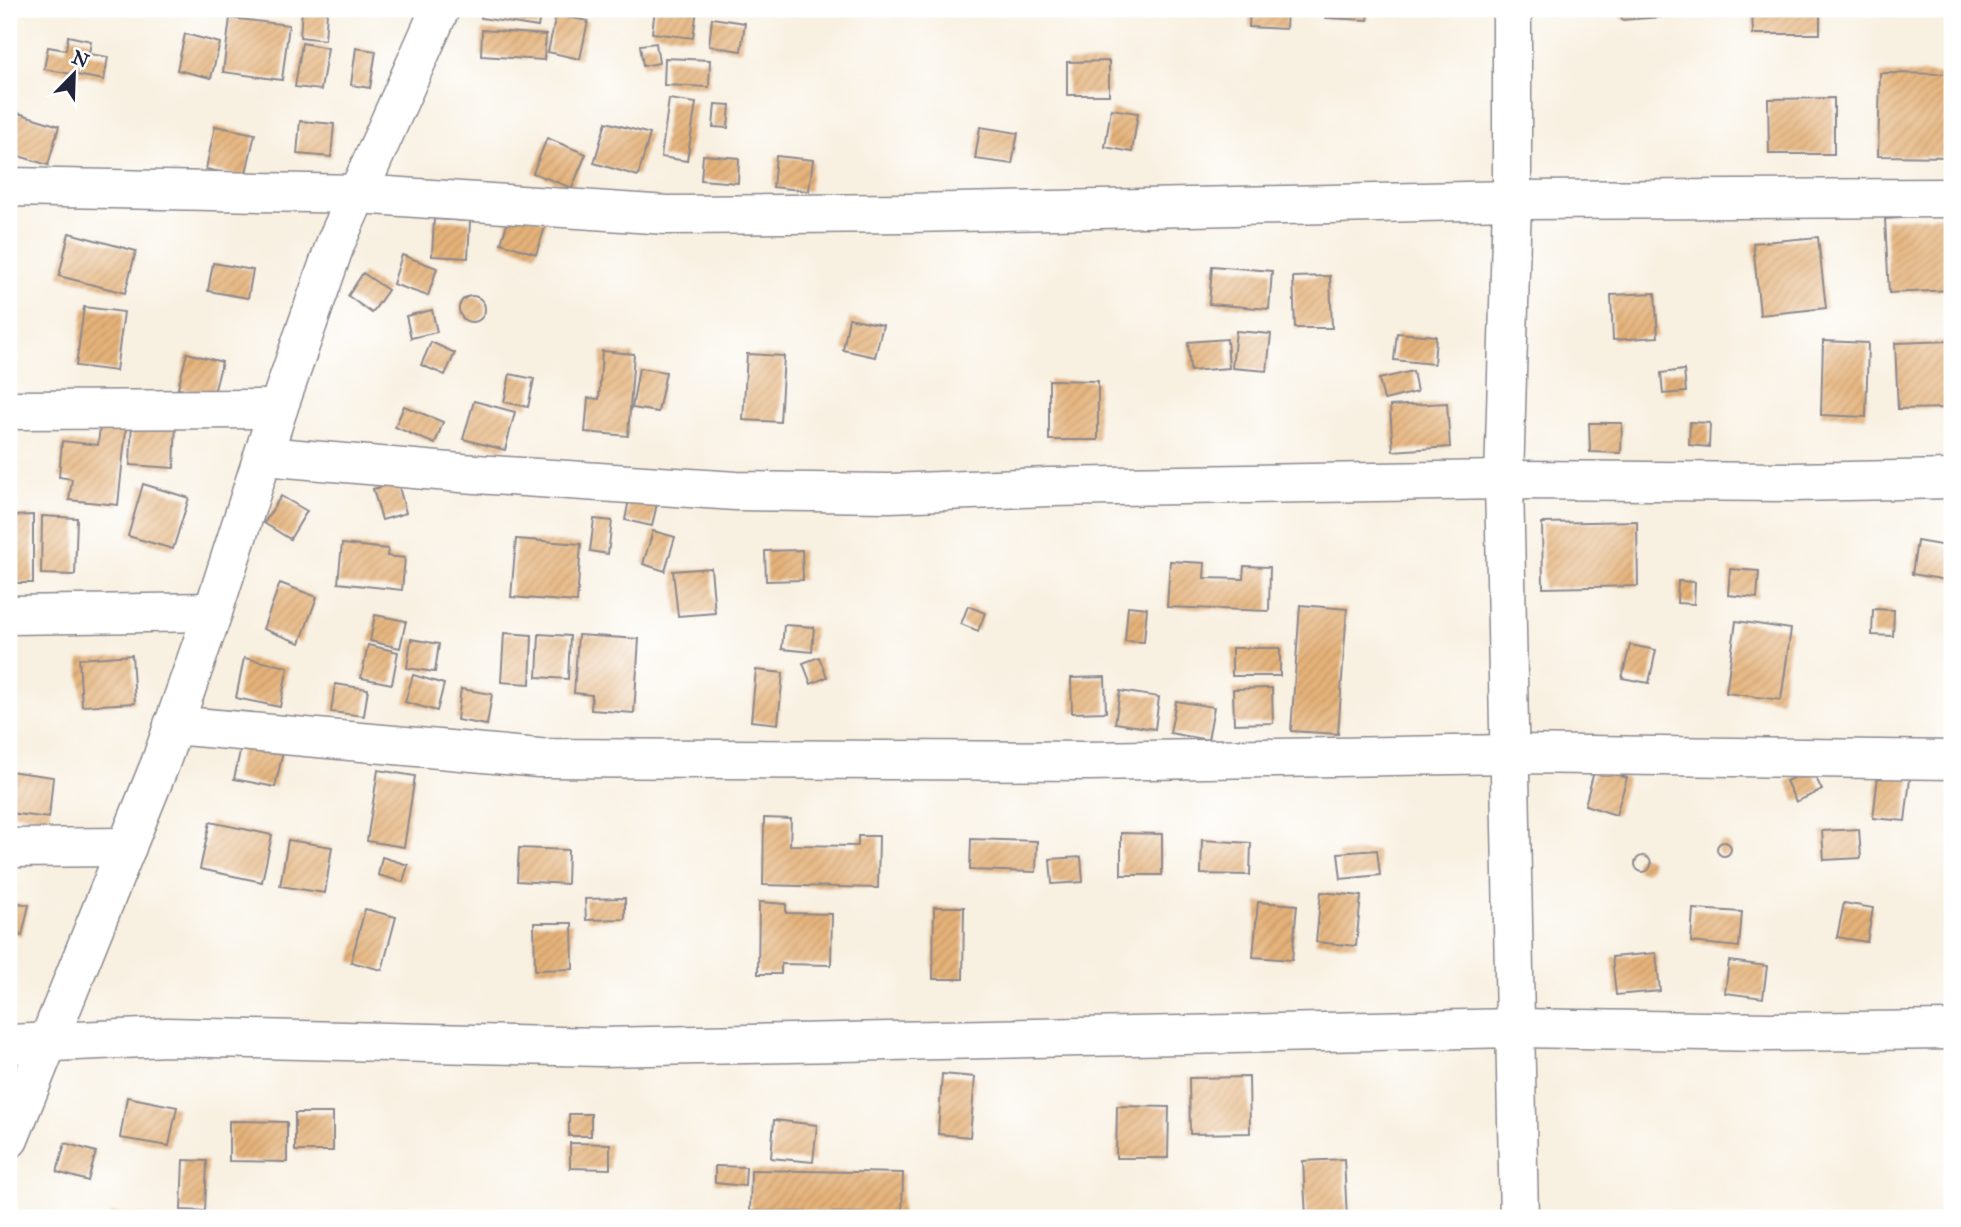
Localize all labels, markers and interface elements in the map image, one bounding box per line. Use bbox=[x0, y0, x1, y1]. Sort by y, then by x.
north arrow bbox=[38, 38, 108, 108]
text: N bbox=[69, 45, 92, 73]

